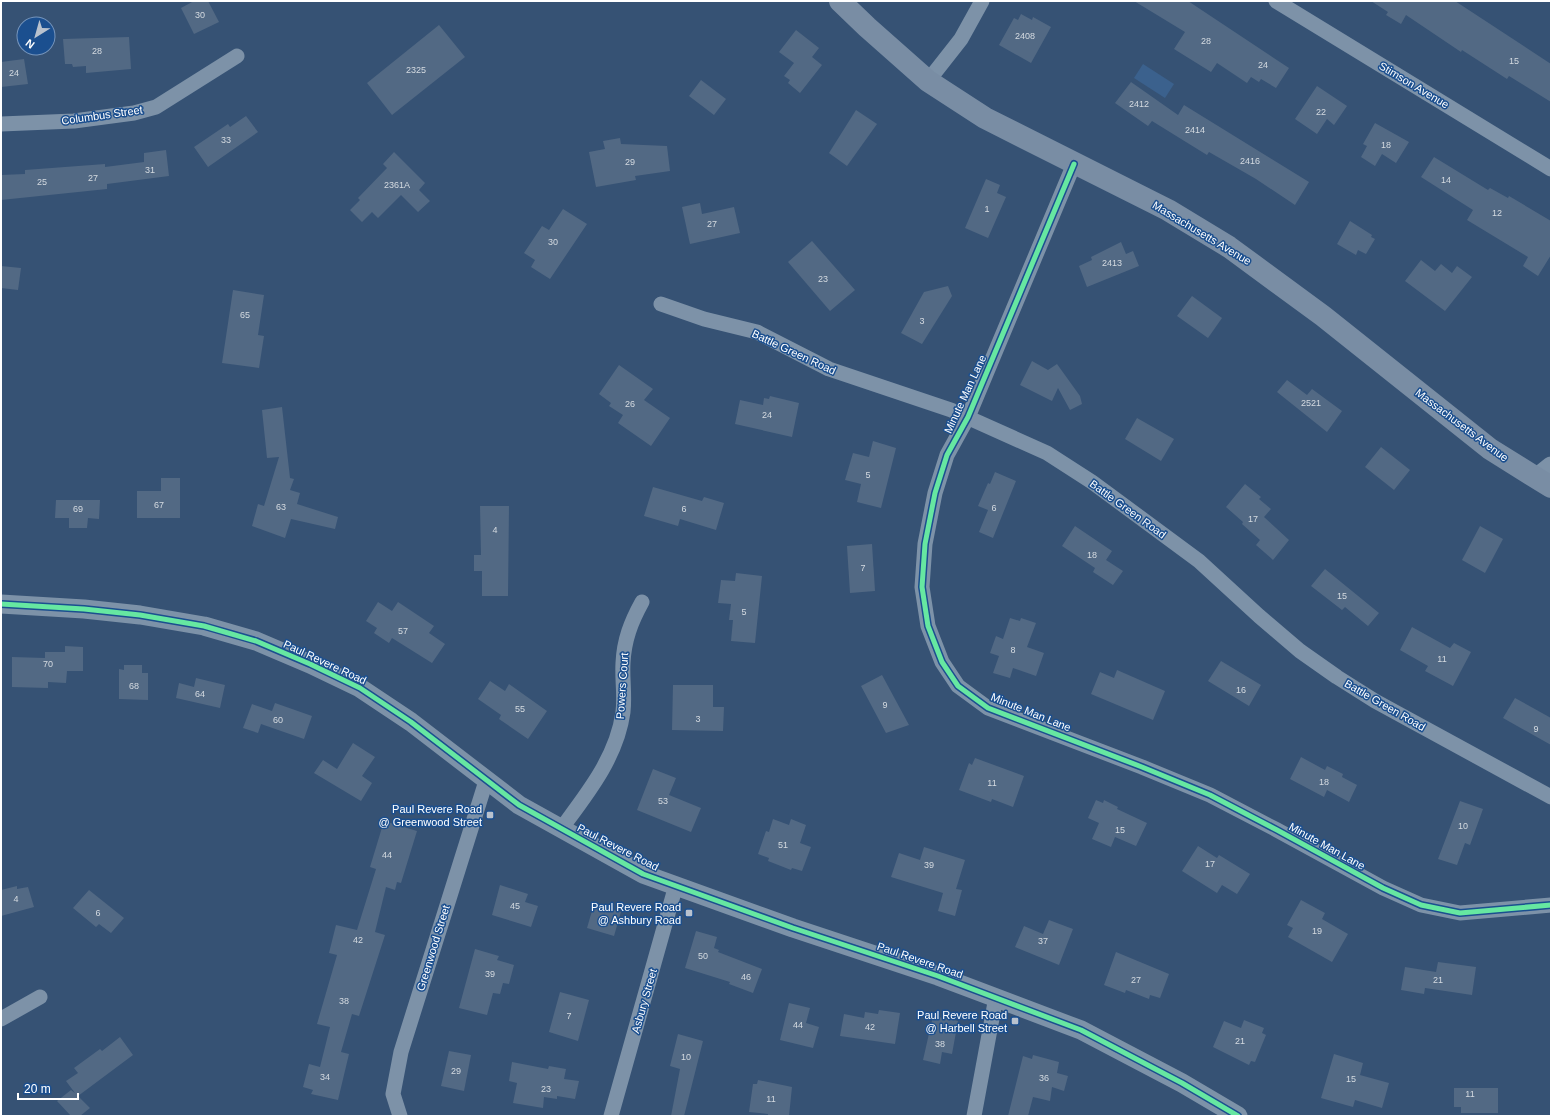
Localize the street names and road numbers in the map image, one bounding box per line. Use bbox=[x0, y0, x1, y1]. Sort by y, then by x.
street label: Stimson Avenue bbox=[1377, 59, 1451, 111]
street label: Columbus Street bbox=[61, 103, 143, 127]
street label: Massachusetts Avenue bbox=[1151, 199, 1253, 267]
street label: Battle Green Road bbox=[750, 327, 838, 377]
street label: Minute Man Lane bbox=[942, 353, 988, 435]
street label: Massachusetts Avenue bbox=[1413, 386, 1511, 464]
street label: Battle Green Road bbox=[1088, 477, 1168, 541]
street label: Paul Revere Road bbox=[282, 638, 368, 686]
street label: Powers Court bbox=[614, 652, 630, 720]
street label: Battle Green Road bbox=[1343, 677, 1427, 733]
street label: Minute Man Lane bbox=[989, 691, 1073, 733]
street label: Minute Man Lane bbox=[1287, 820, 1367, 872]
street label: Paul Revere Road bbox=[575, 821, 661, 873]
street label: Greenwood Street bbox=[414, 904, 452, 992]
street label: Paul Revere Road bbox=[876, 940, 964, 980]
street label: Asbury Street bbox=[629, 967, 659, 1035]

